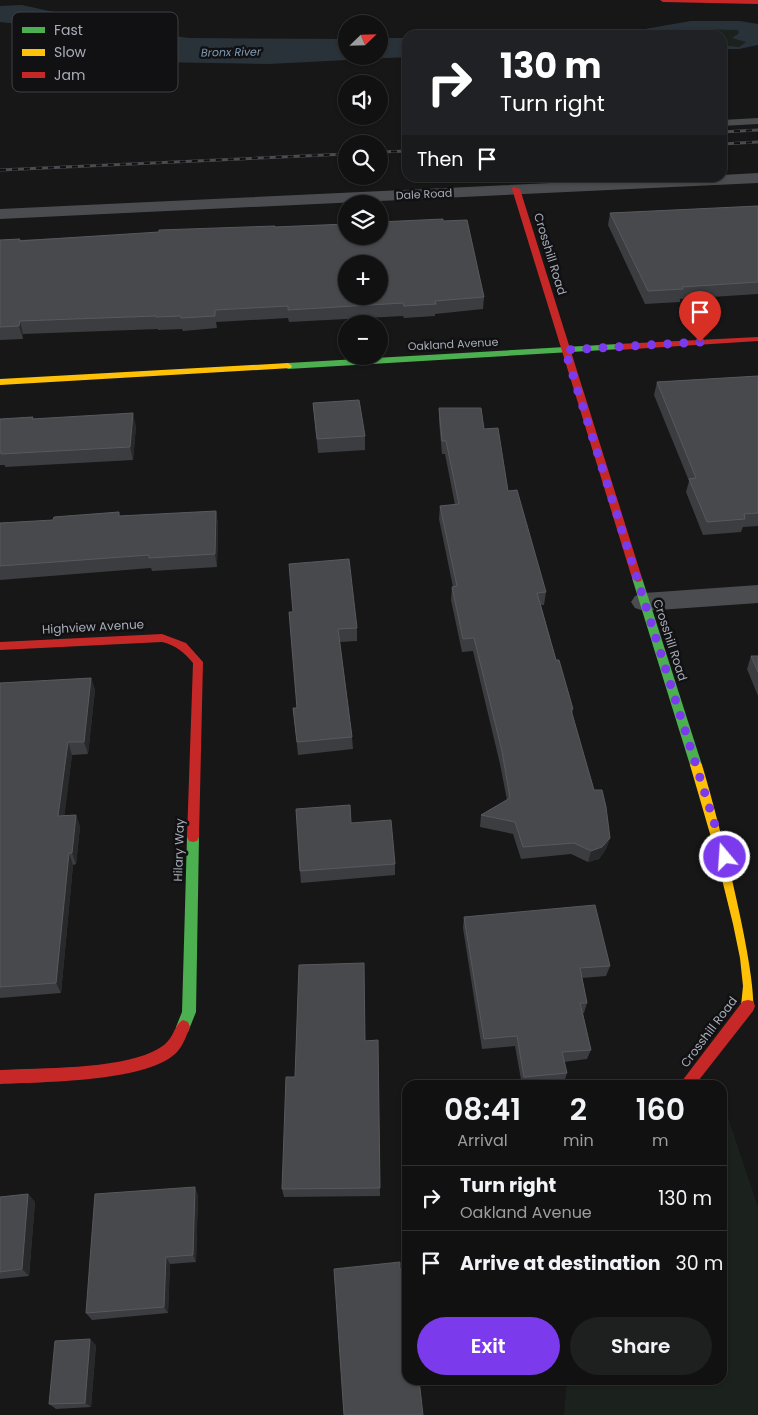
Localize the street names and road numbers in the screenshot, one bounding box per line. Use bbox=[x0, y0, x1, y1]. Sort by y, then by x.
street label: Dale Road bbox=[395, 185, 453, 203]
street label: Crosshill Road bbox=[530, 211, 571, 297]
street label: Oakland Avenue bbox=[407, 334, 499, 354]
street label: Crosshill Road bbox=[649, 597, 692, 683]
street label: Highview Avenue bbox=[41, 615, 144, 638]
street label: Hilary Way bbox=[169, 818, 188, 882]
street label: Crosshill Road bbox=[676, 993, 741, 1071]

